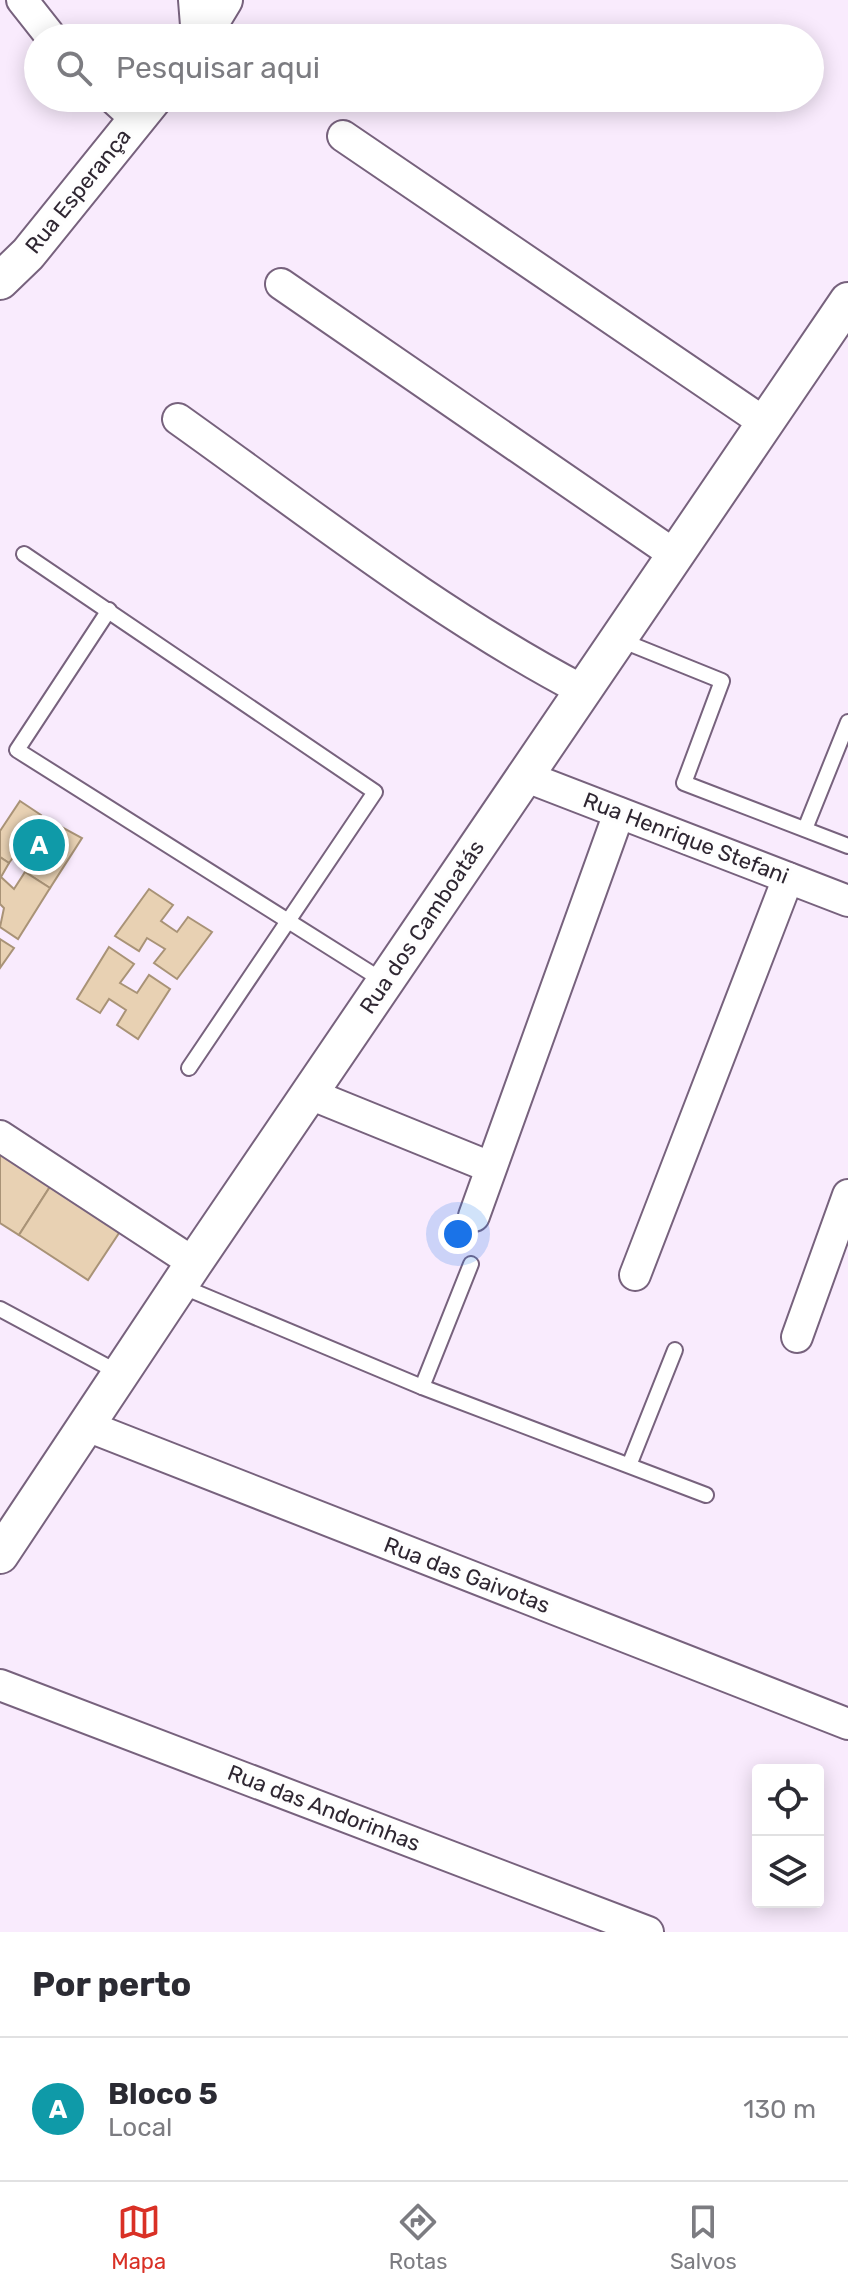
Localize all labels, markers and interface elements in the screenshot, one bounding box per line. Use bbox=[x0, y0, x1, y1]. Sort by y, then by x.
search box bbox=[24, 24, 824, 112]
icon: search bbox=[52, 46, 96, 90]
text: Pesquisar aqui bbox=[116, 50, 320, 86]
street label: Rua Esperança bbox=[19, 123, 137, 259]
street label: Rua Henrique Stefani bbox=[579, 786, 793, 890]
pin: A bbox=[13, 815, 65, 875]
street label: Rua dos Camboatás bbox=[354, 835, 490, 1019]
your location bbox=[438, 1214, 478, 1254]
street label: Rua das Gaivotas bbox=[380, 1531, 554, 1619]
street label: Rua das Andorinhas bbox=[224, 1759, 424, 1857]
map controls bbox=[752, 1764, 824, 1908]
button: locate bbox=[752, 1764, 824, 1836]
button: layers bbox=[752, 1836, 824, 1908]
text: Por perto bbox=[32, 1964, 191, 2005]
text: Bloco 5 bbox=[108, 2076, 218, 2112]
text: A bbox=[49, 2094, 67, 2125]
text: 130 m bbox=[743, 2094, 816, 2125]
text: Local bbox=[108, 2112, 172, 2143]
tab: Mapa bbox=[111, 2200, 166, 2275]
tab: Rotas bbox=[389, 2200, 447, 2275]
tab: Salvos bbox=[670, 2200, 737, 2275]

